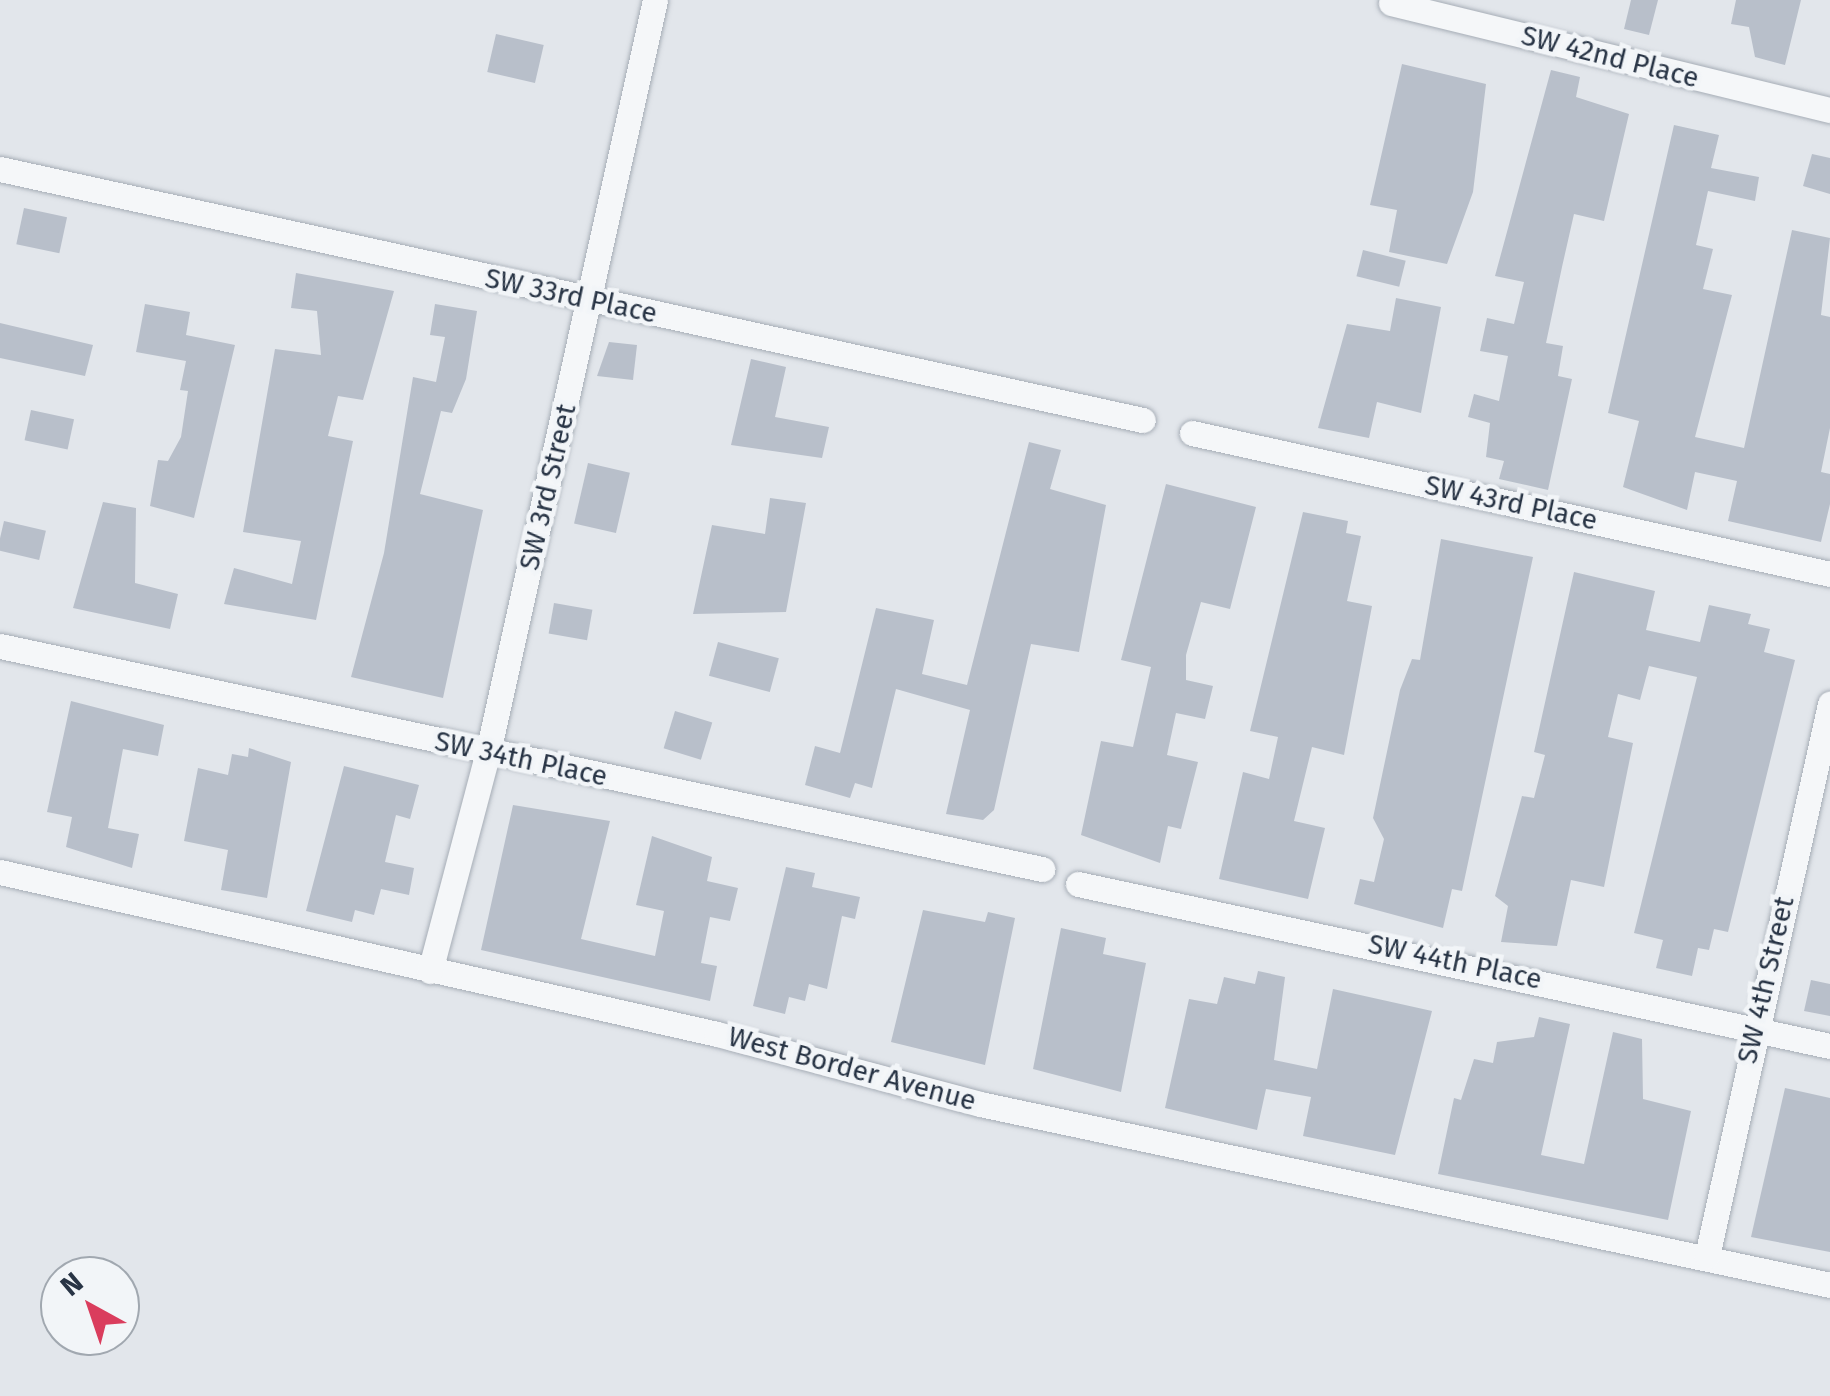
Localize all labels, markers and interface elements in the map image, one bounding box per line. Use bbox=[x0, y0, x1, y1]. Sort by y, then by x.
street label: SW 42nd Place bbox=[1518, 19, 1702, 95]
street label: SW 33rd Place bbox=[482, 261, 660, 331]
street label: SW 3rd Street bbox=[513, 401, 583, 573]
street label: SW 43rd Place bbox=[1422, 468, 1600, 538]
street label: SW 34th Place bbox=[432, 724, 610, 794]
street label: SW 4th Street bbox=[1730, 893, 1802, 1067]
street label: SW 44th Place bbox=[1365, 927, 1545, 997]
street label: West Border Avenue bbox=[724, 1020, 980, 1118]
north arrow bbox=[40, 1256, 140, 1356]
text: N bbox=[54, 1266, 89, 1303]

